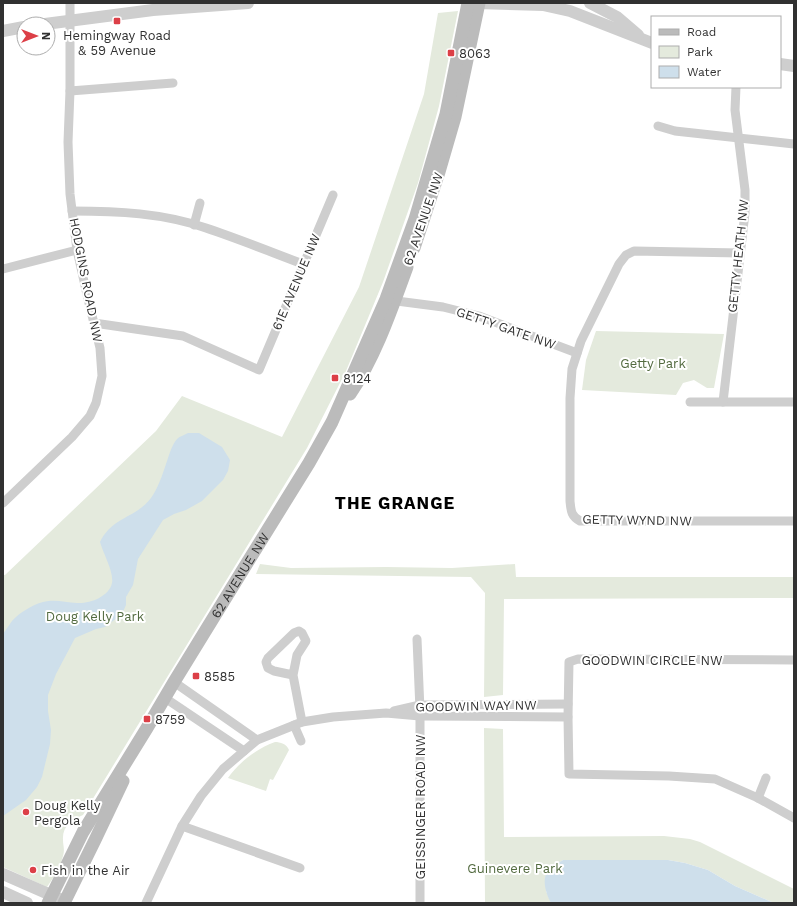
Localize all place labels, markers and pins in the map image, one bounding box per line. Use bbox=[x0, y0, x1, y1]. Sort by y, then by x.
marker: Hemingway Road & 59 Avenue bbox=[112, 16, 122, 26]
place label: Hemingway Road & 59 Avenue bbox=[63, 28, 171, 58]
place label: 8063 bbox=[459, 46, 491, 61]
marker: 8063 bbox=[446, 48, 456, 58]
place label: 8124 bbox=[343, 371, 371, 386]
marker: 8124 bbox=[330, 373, 340, 383]
place label: 8585 bbox=[204, 669, 235, 684]
marker: 8585 bbox=[191, 671, 201, 681]
place label: 8759 bbox=[155, 712, 185, 727]
marker: 8759 bbox=[142, 714, 152, 724]
place label: Doug Kelly Pergola bbox=[34, 798, 101, 828]
marker: Doug Kelly Pergola bbox=[21, 807, 31, 817]
place label: Fish in the Air bbox=[41, 863, 130, 878]
marker: Fish in the Air bbox=[28, 865, 38, 875]

